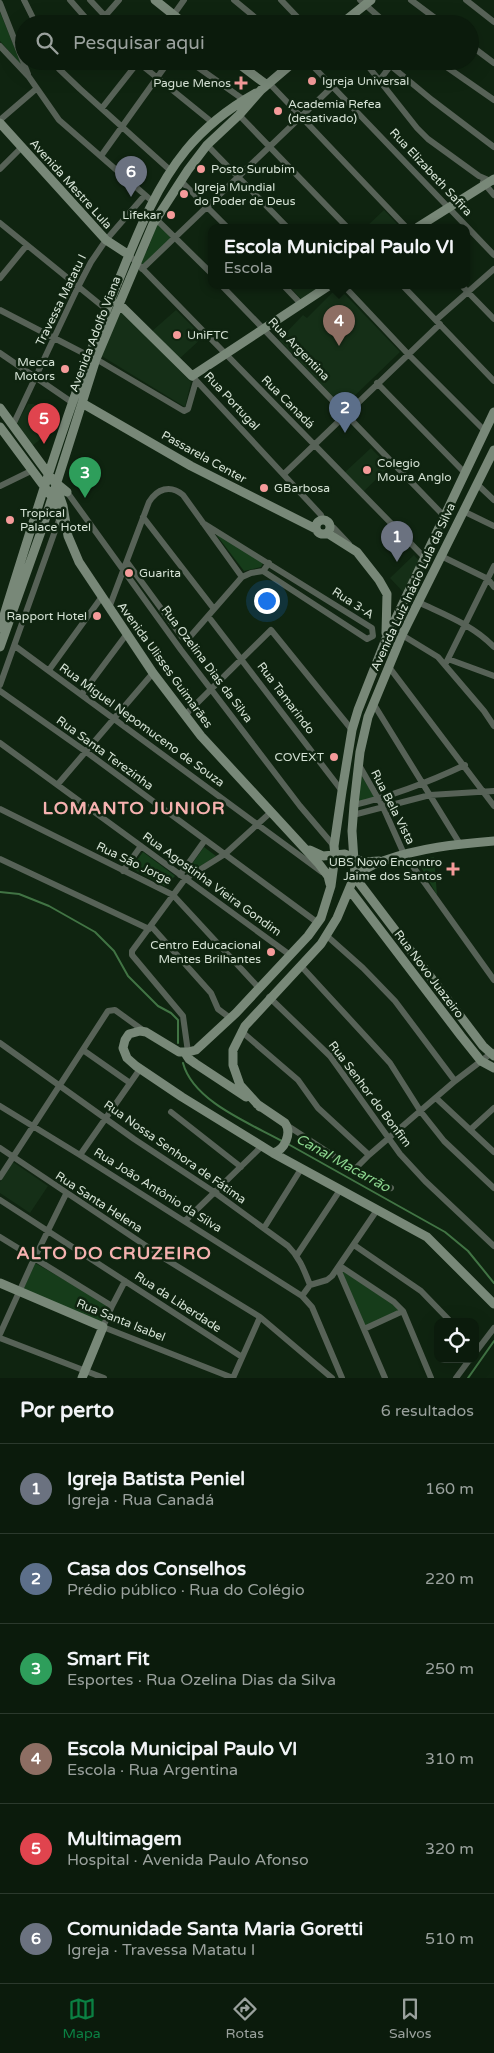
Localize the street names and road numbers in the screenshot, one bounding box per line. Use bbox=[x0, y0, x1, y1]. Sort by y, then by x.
street label: Rua Elizabeth Safira bbox=[387, 125, 475, 219]
street label: Avenida Mestre Lula bbox=[27, 136, 115, 232]
street label: Travessa Matatu I bbox=[33, 252, 89, 348]
street label: Avenida Adolfo Viana bbox=[66, 274, 124, 394]
street label: Rua Argentina bbox=[265, 315, 333, 383]
street label: Rua Portugal bbox=[201, 369, 263, 433]
street label: Rua Canadá bbox=[259, 373, 317, 431]
street label: Passarela Center bbox=[159, 428, 249, 486]
street label: Avenida Luiz Inácio Lula da Silva bbox=[368, 501, 458, 673]
street label: Rua 3-A bbox=[330, 584, 377, 622]
street label: Avenida Ulisses Guimarães bbox=[115, 599, 216, 731]
street label: Rua Ozelina Dias da Silva bbox=[158, 603, 256, 725]
street label: Rua Tamarindo bbox=[254, 659, 318, 737]
street label: Rua Miguel Nepomuceno de Souza bbox=[57, 660, 227, 790]
street label: Rua Santa Terezinha bbox=[54, 713, 156, 793]
street label: Rua Bela Vista bbox=[368, 767, 418, 847]
street label: Rua Agostinha Vieira Gondim bbox=[140, 829, 284, 939]
street label: Rua São Jorge bbox=[94, 839, 174, 887]
street label: Rua Novo Juazeiro bbox=[391, 927, 467, 1021]
street label: Rua Senhor do Bonfim bbox=[326, 1038, 414, 1150]
street label: Rua Nossa Senhora de Fátima bbox=[101, 1097, 249, 1207]
street label: Rua João Antônio da Silva bbox=[92, 1145, 224, 1235]
street label: Rua Santa Helena bbox=[53, 1169, 145, 1235]
street label: Rua da Liberdade bbox=[132, 1269, 224, 1335]
street label: Rua Santa Isabel bbox=[75, 1296, 167, 1344]

